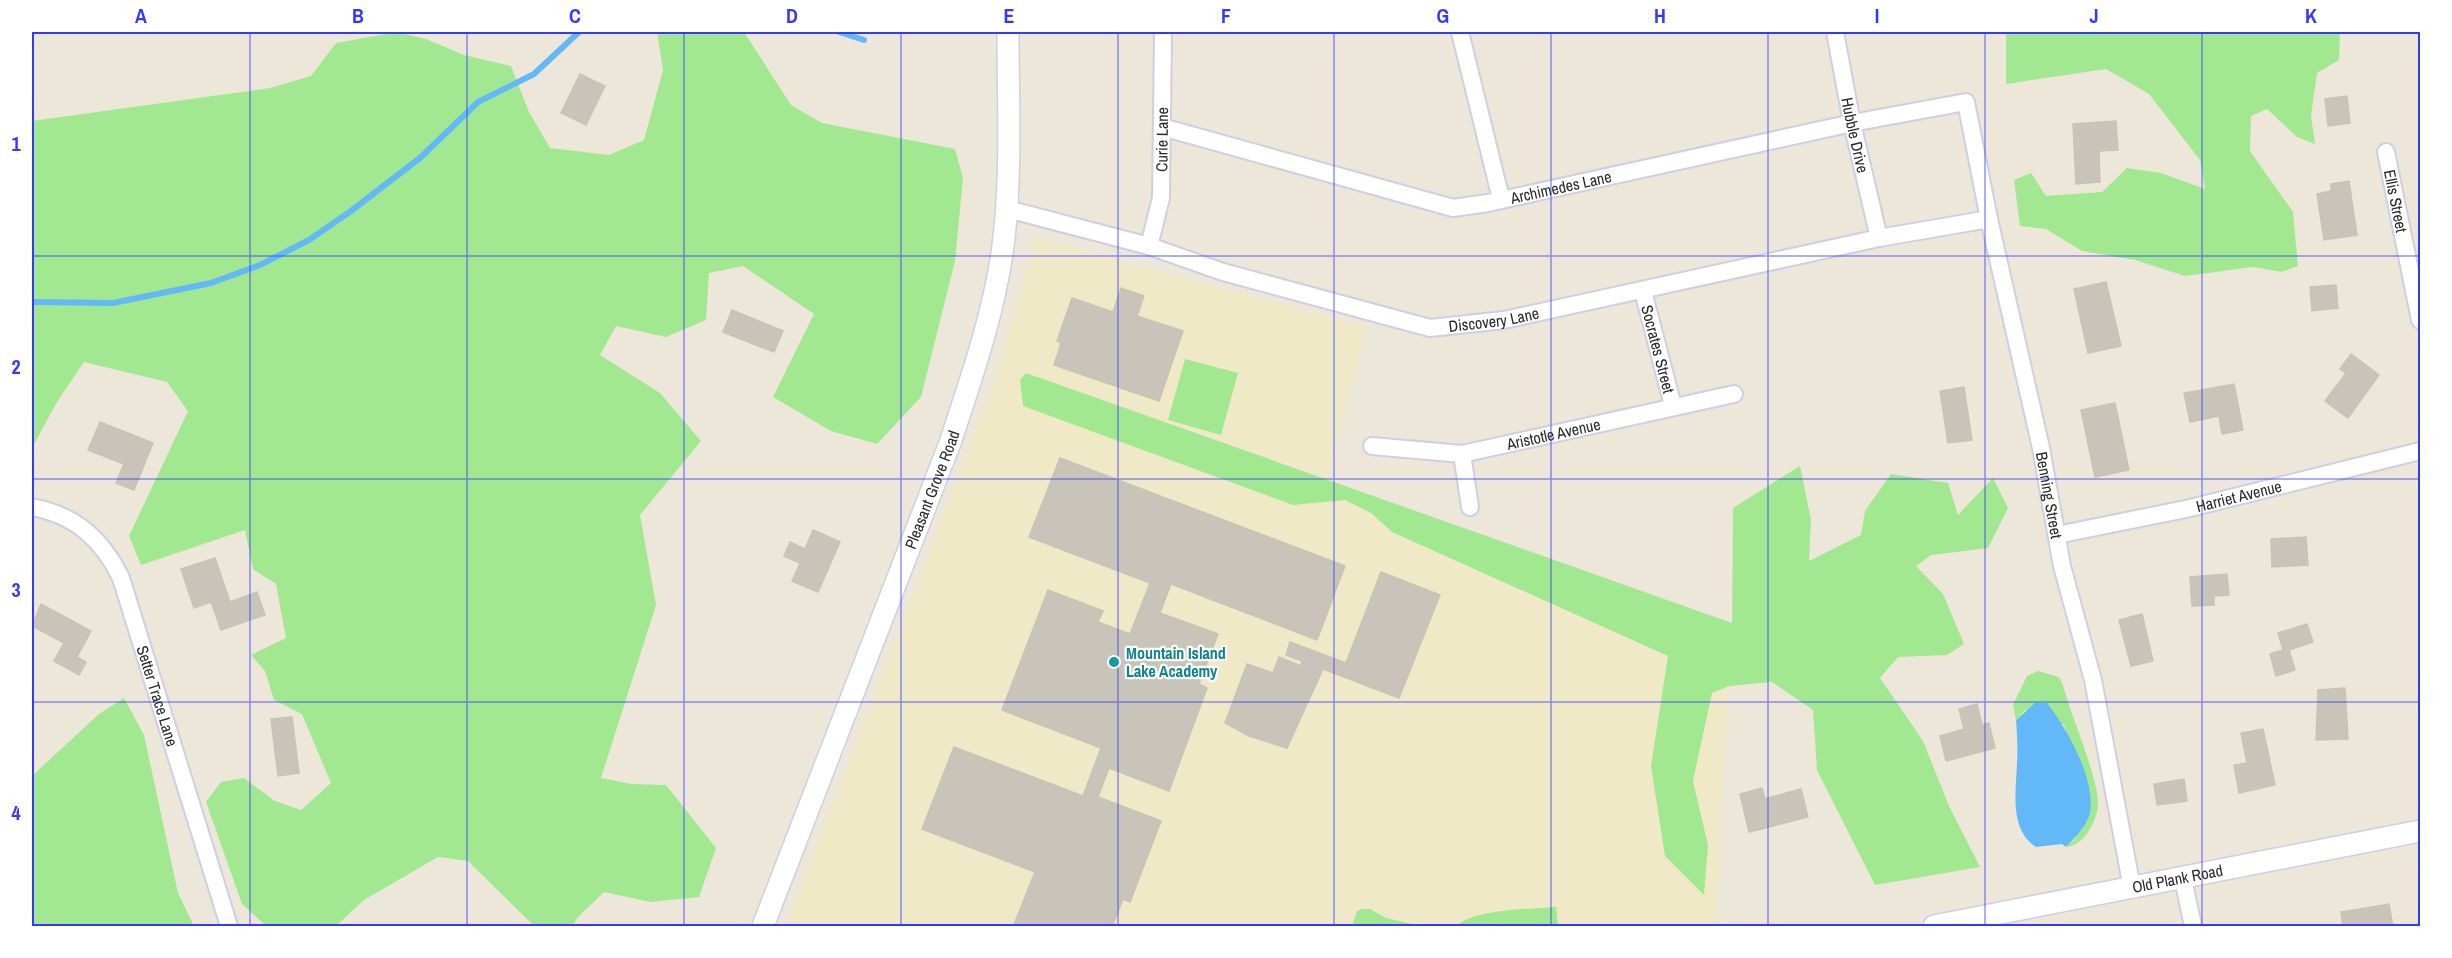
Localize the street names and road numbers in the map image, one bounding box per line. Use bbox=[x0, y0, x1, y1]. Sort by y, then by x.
street label: Hubble Drive bbox=[1836, 96, 1874, 175]
street label: Curie Lane bbox=[1150, 107, 1173, 172]
street label: Archimedes Lane bbox=[1507, 165, 1613, 209]
street label: Ellis Street bbox=[2379, 168, 2413, 235]
street label: Discovery Lane bbox=[1447, 302, 1541, 337]
street label: Socrates Street bbox=[1636, 302, 1680, 396]
street label: Aristotle Avenue bbox=[1504, 413, 1602, 455]
street label: Pleasant Grove Road bbox=[899, 427, 964, 552]
street label: Benning Street bbox=[2031, 450, 2068, 541]
street label: Harriet Avenue bbox=[2194, 475, 2284, 517]
street label: Setter Trace Lane bbox=[132, 643, 184, 749]
street label: Old Plank Road bbox=[2130, 859, 2225, 898]

